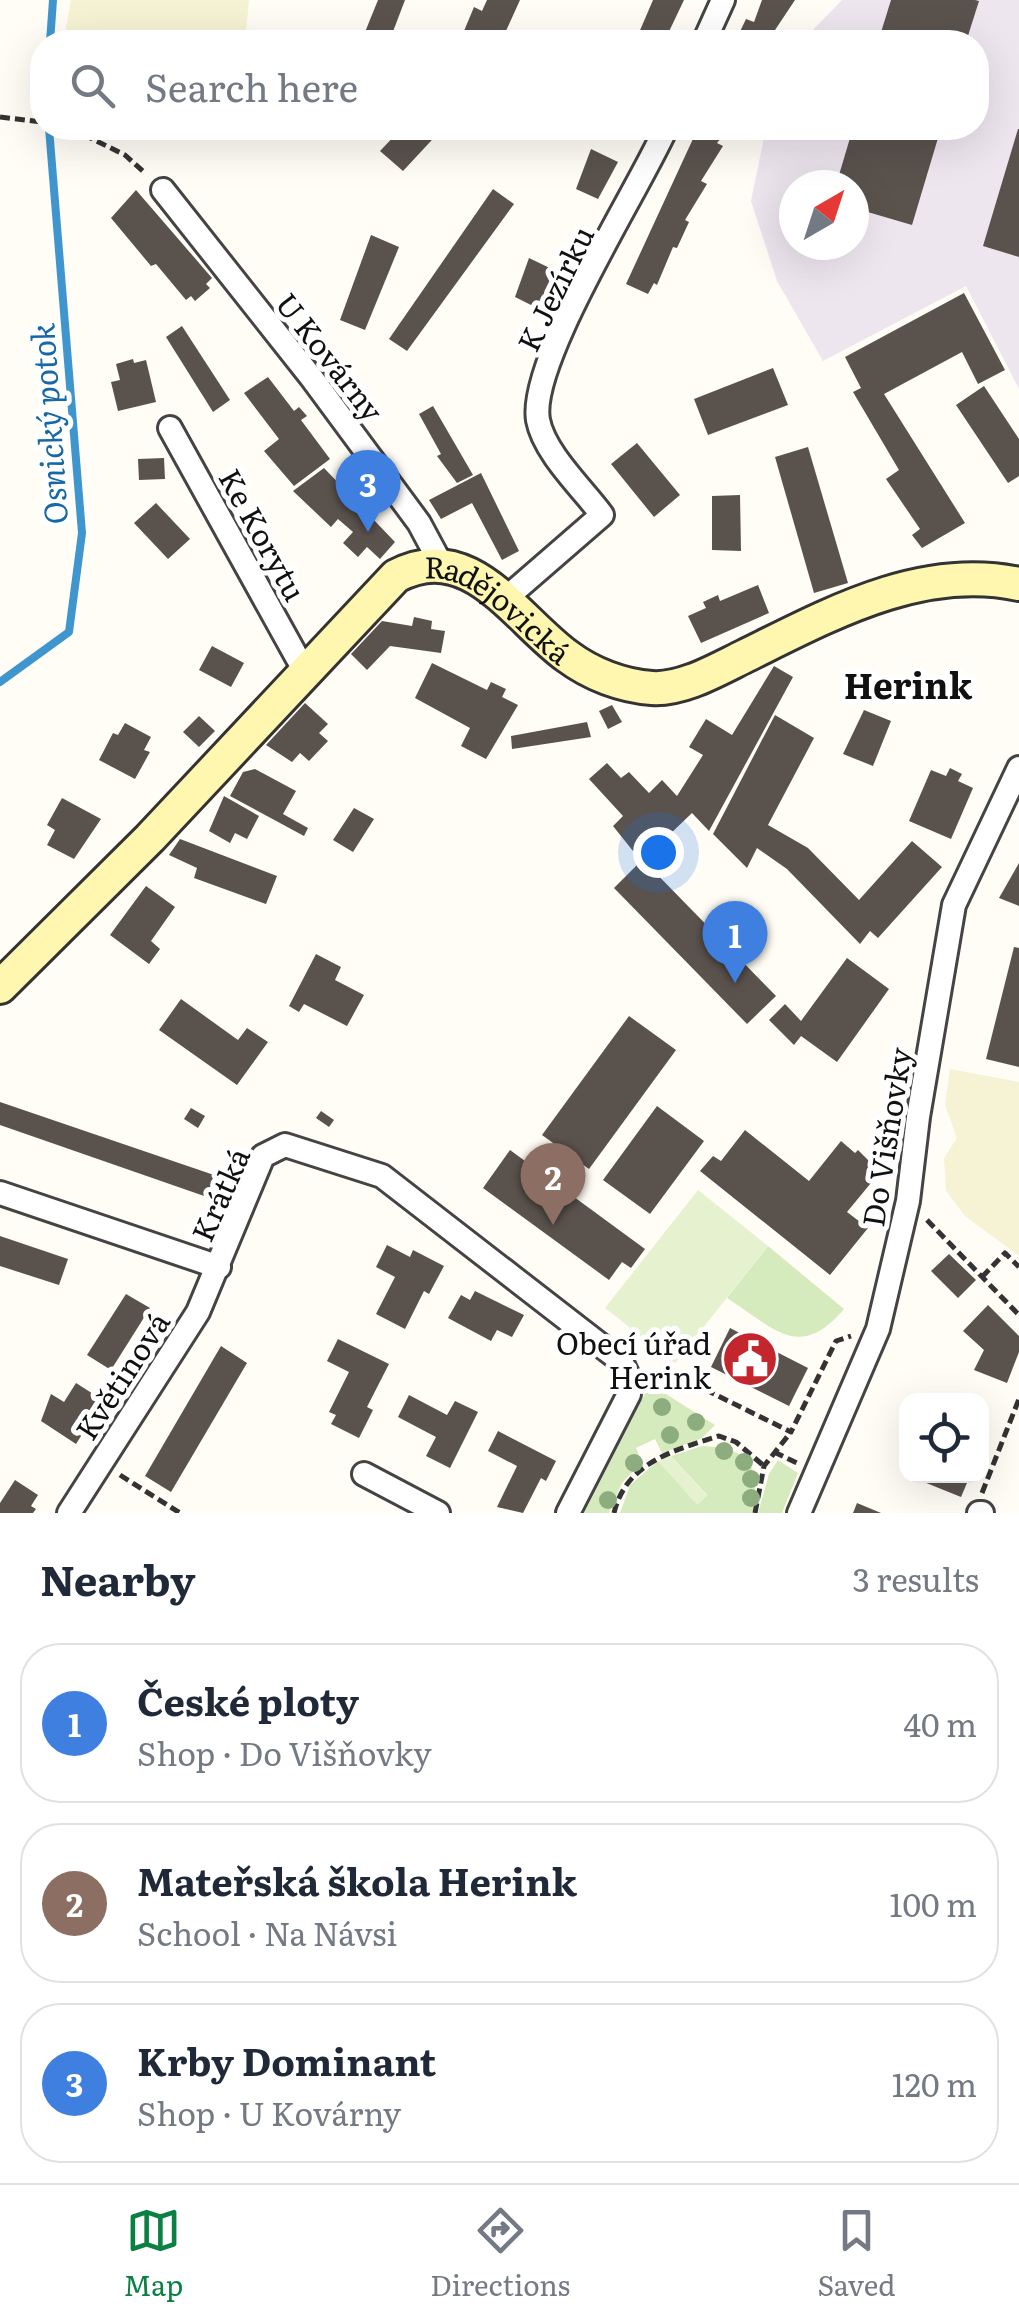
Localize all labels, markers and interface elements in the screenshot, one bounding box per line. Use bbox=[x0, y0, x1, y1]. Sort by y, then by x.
search box bbox=[30, 30, 989, 140]
text: Search here bbox=[145, 57, 358, 114]
icon: search bbox=[65, 58, 120, 113]
north arrow bbox=[779, 170, 869, 260]
street label: K Jezírku bbox=[505, 218, 603, 358]
street label: U Kovárny bbox=[267, 282, 396, 430]
water label: Osnický potok bbox=[16, 321, 78, 526]
pin: 3 bbox=[336, 450, 400, 532]
street label: Ke Korytu bbox=[210, 460, 318, 608]
street label: Radějovická bbox=[424, 544, 582, 674]
district label: Herink bbox=[844, 658, 973, 710]
your location bbox=[633, 827, 684, 878]
pin: 1 bbox=[702, 900, 768, 983]
street label: Do Višňovky bbox=[849, 1044, 921, 1230]
street label: Krátká bbox=[179, 1139, 259, 1248]
pin: 2 bbox=[520, 1142, 586, 1225]
street label: Květinová bbox=[63, 1302, 179, 1448]
place label: Obecí úřad Herink bbox=[556, 1320, 712, 1398]
public building icon: Obecí úřad Herink bbox=[720, 1329, 780, 1389]
map controls bbox=[899, 1393, 989, 1483]
button: locate bbox=[899, 1393, 989, 1483]
text: Nearby bbox=[40, 1547, 196, 1609]
text: 3 results bbox=[853, 1554, 979, 1602]
text: České ploty bbox=[137, 1671, 359, 1728]
text: 1 bbox=[68, 1699, 81, 1747]
text: 40 m bbox=[903, 1699, 977, 1747]
text: Shop · Do Višňovky bbox=[137, 1728, 432, 1776]
text: Mateřská škola Herink bbox=[137, 1851, 577, 1908]
text: 2 bbox=[66, 1879, 83, 1927]
text: 100 m bbox=[890, 1879, 977, 1927]
text: School · Na Návsi bbox=[137, 1908, 397, 1956]
text: Krby Dominant bbox=[137, 2031, 436, 2088]
text: 3 bbox=[66, 2059, 83, 2107]
text: 120 m bbox=[892, 2059, 977, 2107]
text: Shop · U Kovárny bbox=[137, 2088, 401, 2136]
tab: Map bbox=[124, 2203, 183, 2305]
tab: Directions bbox=[430, 2203, 570, 2305]
tab: Saved bbox=[817, 2203, 895, 2305]

